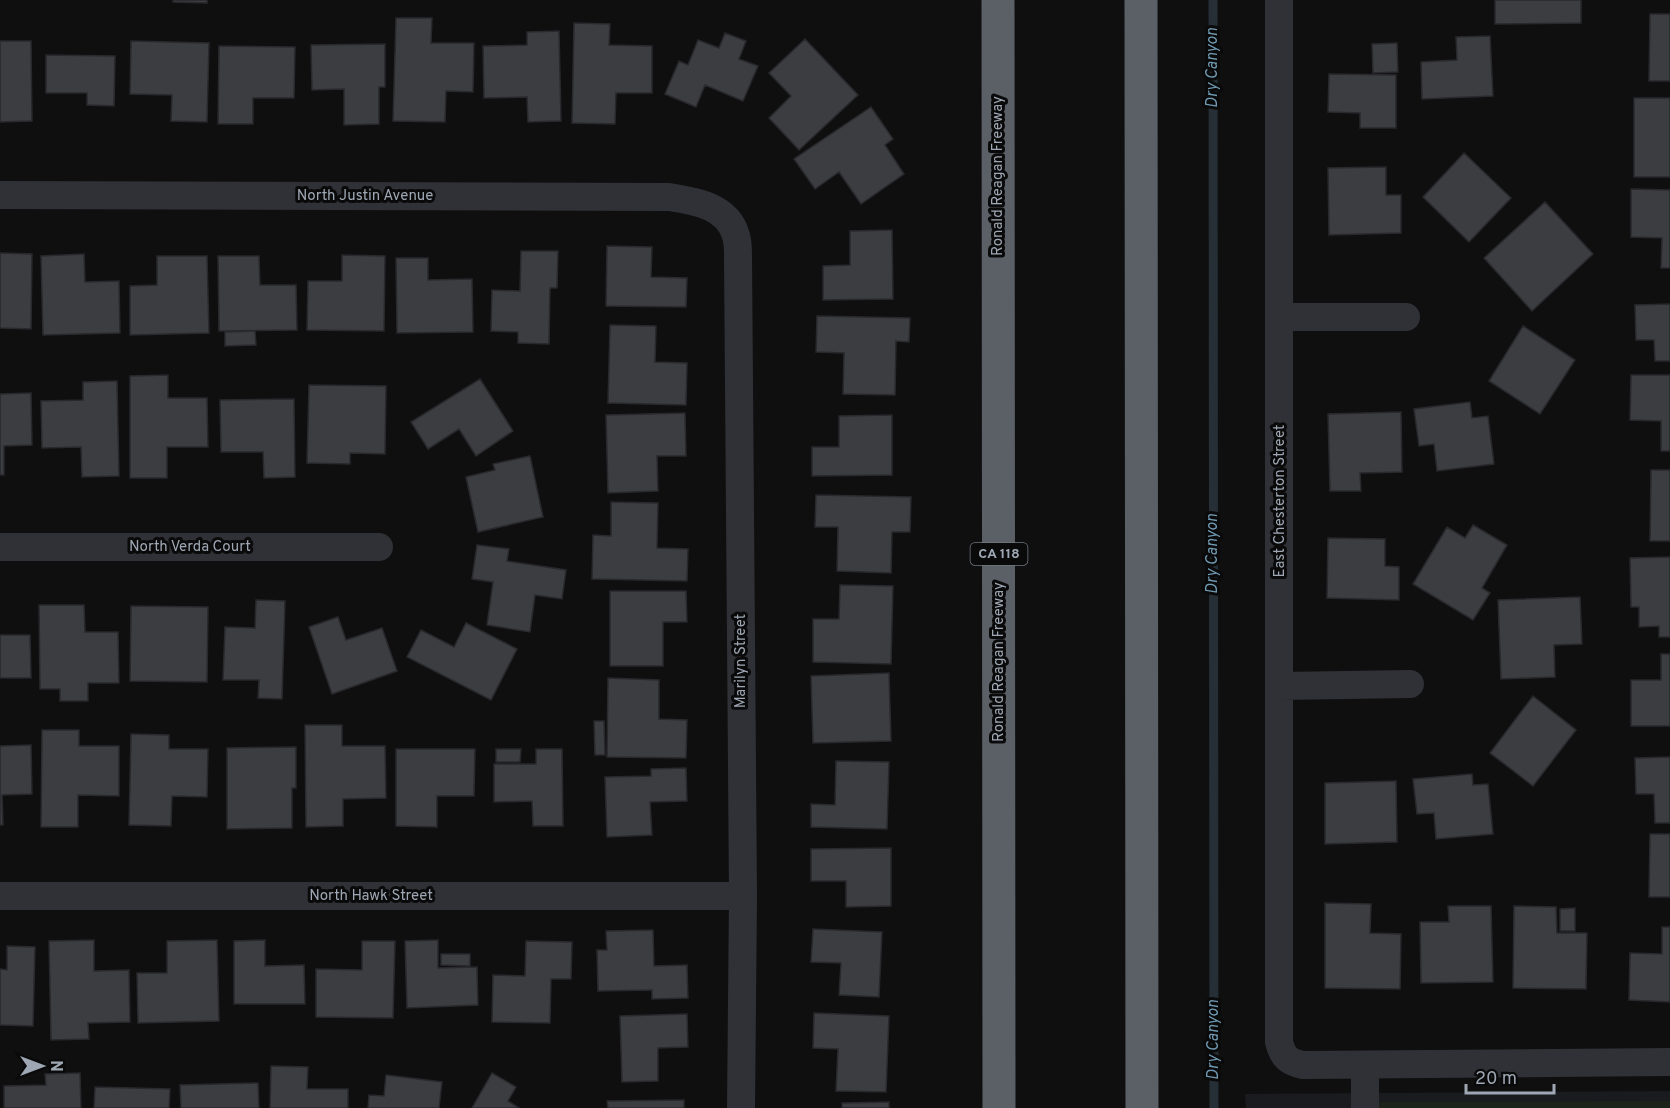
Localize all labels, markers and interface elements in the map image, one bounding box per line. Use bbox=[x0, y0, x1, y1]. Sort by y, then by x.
water label: Dry Canyon bbox=[1203, 28, 1223, 108]
street label: Ronald Reagan Freeway bbox=[989, 96, 1008, 256]
street label: North Justin Avenue bbox=[297, 187, 433, 206]
street label: East Chesterton Street bbox=[1271, 425, 1290, 577]
water label: Dry Canyon bbox=[1203, 514, 1223, 594]
street label: North Verda Court bbox=[129, 538, 251, 557]
road number: CA 118 bbox=[970, 543, 1028, 565]
street label: Ronald Reagan Freeway bbox=[990, 582, 1009, 742]
street label: Marilyn Street bbox=[732, 614, 751, 708]
street label: North Hawk Street bbox=[309, 887, 433, 906]
water label: Dry Canyon bbox=[1204, 1000, 1224, 1080]
north arrow bbox=[12, 1036, 72, 1096]
scale bar bbox=[1466, 1057, 1554, 1095]
text: N bbox=[45, 1060, 65, 1072]
text: 20 m bbox=[1475, 1068, 1517, 1091]

